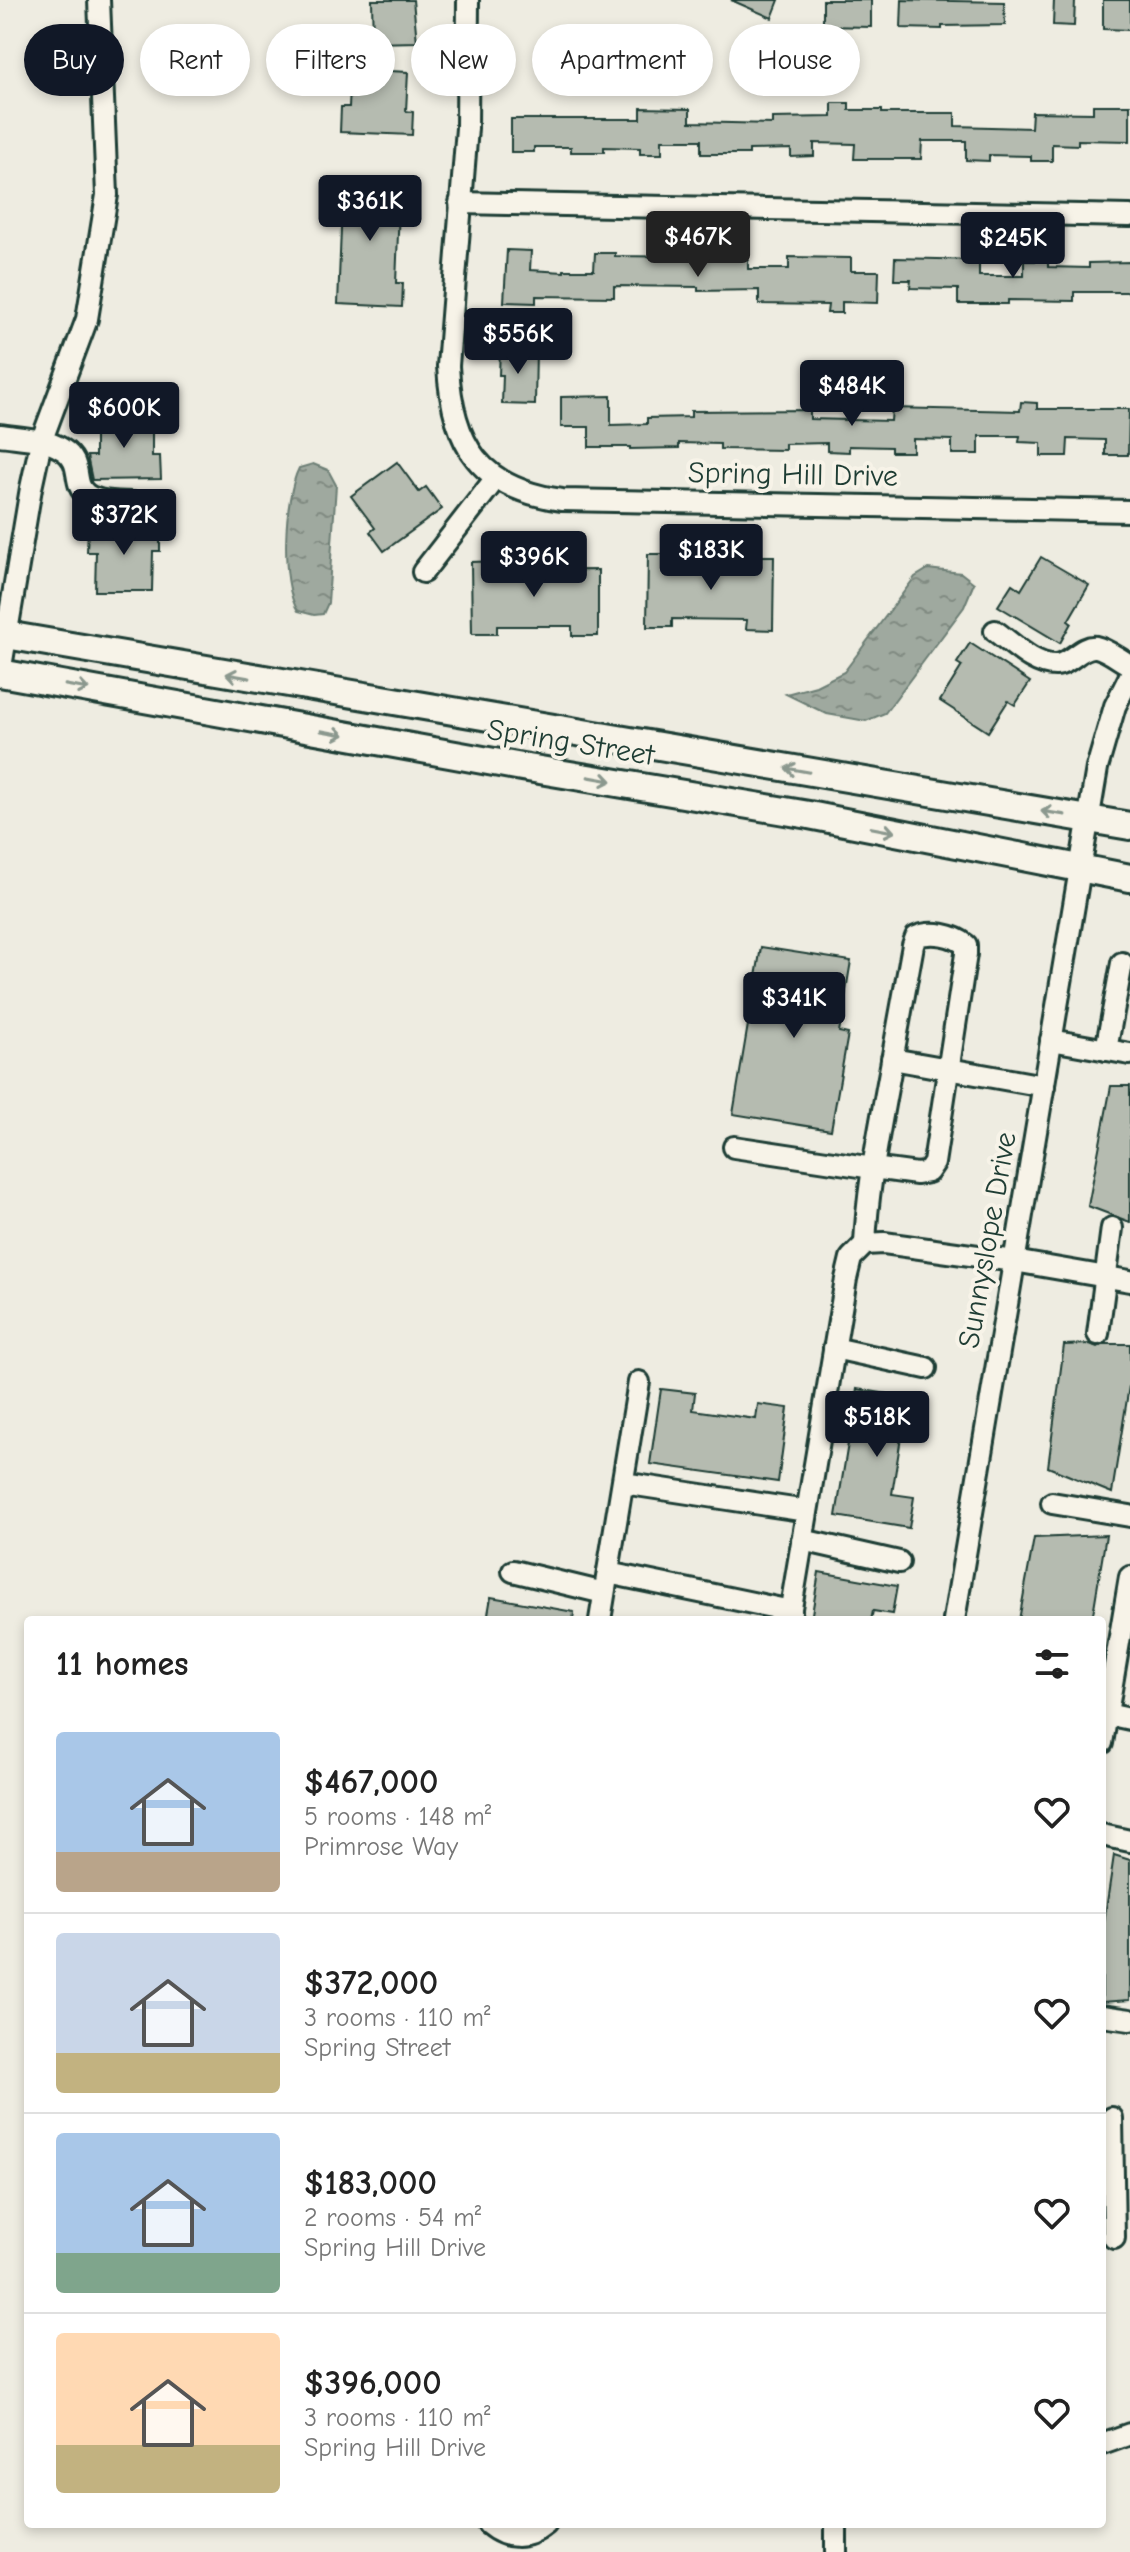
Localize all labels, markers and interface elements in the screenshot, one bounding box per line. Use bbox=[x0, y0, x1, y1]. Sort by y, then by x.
chip: Buy bbox=[24, 24, 124, 96]
chip: Rent bbox=[140, 24, 250, 96]
chip: Filters bbox=[266, 24, 395, 96]
chip: New bbox=[411, 24, 516, 96]
chip: Apartment bbox=[532, 24, 713, 96]
chip: House bbox=[729, 24, 860, 96]
pin: $361K bbox=[314, 175, 426, 243]
text: $361K bbox=[337, 186, 403, 216]
pin: $467K bbox=[642, 211, 754, 279]
pin: $245K bbox=[957, 212, 1069, 280]
text: $467K bbox=[664, 222, 732, 252]
text: $245K bbox=[979, 223, 1047, 253]
pin: $556K bbox=[462, 308, 574, 376]
text: $556K bbox=[482, 319, 554, 349]
pin: $484K bbox=[796, 360, 908, 428]
text: $484K bbox=[818, 371, 886, 401]
pin: $600K bbox=[68, 382, 180, 450]
text: $600K bbox=[87, 393, 161, 423]
street label: Spring Hill Drive bbox=[688, 455, 898, 494]
pin: $372K bbox=[68, 489, 180, 557]
text: $372K bbox=[90, 500, 158, 530]
pin: $183K bbox=[655, 524, 767, 592]
pin: $396K bbox=[478, 531, 590, 599]
text: $183K bbox=[678, 535, 744, 565]
text: $396K bbox=[499, 542, 569, 572]
one-way arrow bbox=[226, 667, 252, 682]
one-way arrow bbox=[64, 680, 89, 695]
street label: Spring Street bbox=[485, 712, 658, 773]
one-way arrow bbox=[319, 726, 345, 741]
one-way arrow bbox=[784, 762, 810, 777]
one-way arrow bbox=[586, 772, 612, 787]
one-way arrow bbox=[1041, 805, 1066, 820]
one-way arrow bbox=[870, 824, 895, 839]
pin: $341K bbox=[738, 972, 850, 1040]
text: $341K bbox=[761, 983, 827, 1013]
street label: Sunnyslope Drive bbox=[951, 1129, 1024, 1351]
pin: $518K bbox=[821, 1391, 933, 1459]
text: $518K bbox=[843, 1402, 911, 1432]
icon: filters bbox=[1030, 1642, 1074, 1686]
text: 11 homes bbox=[56, 1644, 189, 1684]
text: $467,000 bbox=[304, 1762, 438, 1802]
icon: home bbox=[120, 1764, 216, 1860]
icon: heart bbox=[1030, 1790, 1074, 1834]
text: 5 rooms · 148 m² bbox=[304, 1802, 491, 1832]
text: Primrose Way bbox=[304, 1832, 458, 1862]
text: $372,000 bbox=[304, 1963, 438, 2003]
icon: home bbox=[120, 1965, 216, 2061]
icon: heart bbox=[1030, 1991, 1074, 2035]
text: 3 rooms · 110 m² bbox=[304, 2003, 491, 2033]
text: Spring Street bbox=[304, 2033, 450, 2063]
text: $183,000 bbox=[304, 2163, 437, 2203]
icon: home bbox=[120, 2165, 216, 2261]
icon: heart bbox=[1030, 2191, 1074, 2235]
text: 2 rooms · 54 m² bbox=[304, 2203, 481, 2233]
text: Spring Hill Drive bbox=[304, 2233, 486, 2263]
text: $396,000 bbox=[304, 2363, 442, 2403]
icon: home bbox=[120, 2365, 216, 2461]
icon: heart bbox=[1030, 2391, 1074, 2435]
text: 3 rooms · 110 m² bbox=[304, 2403, 491, 2433]
text: Spring Hill Drive bbox=[304, 2433, 486, 2463]

